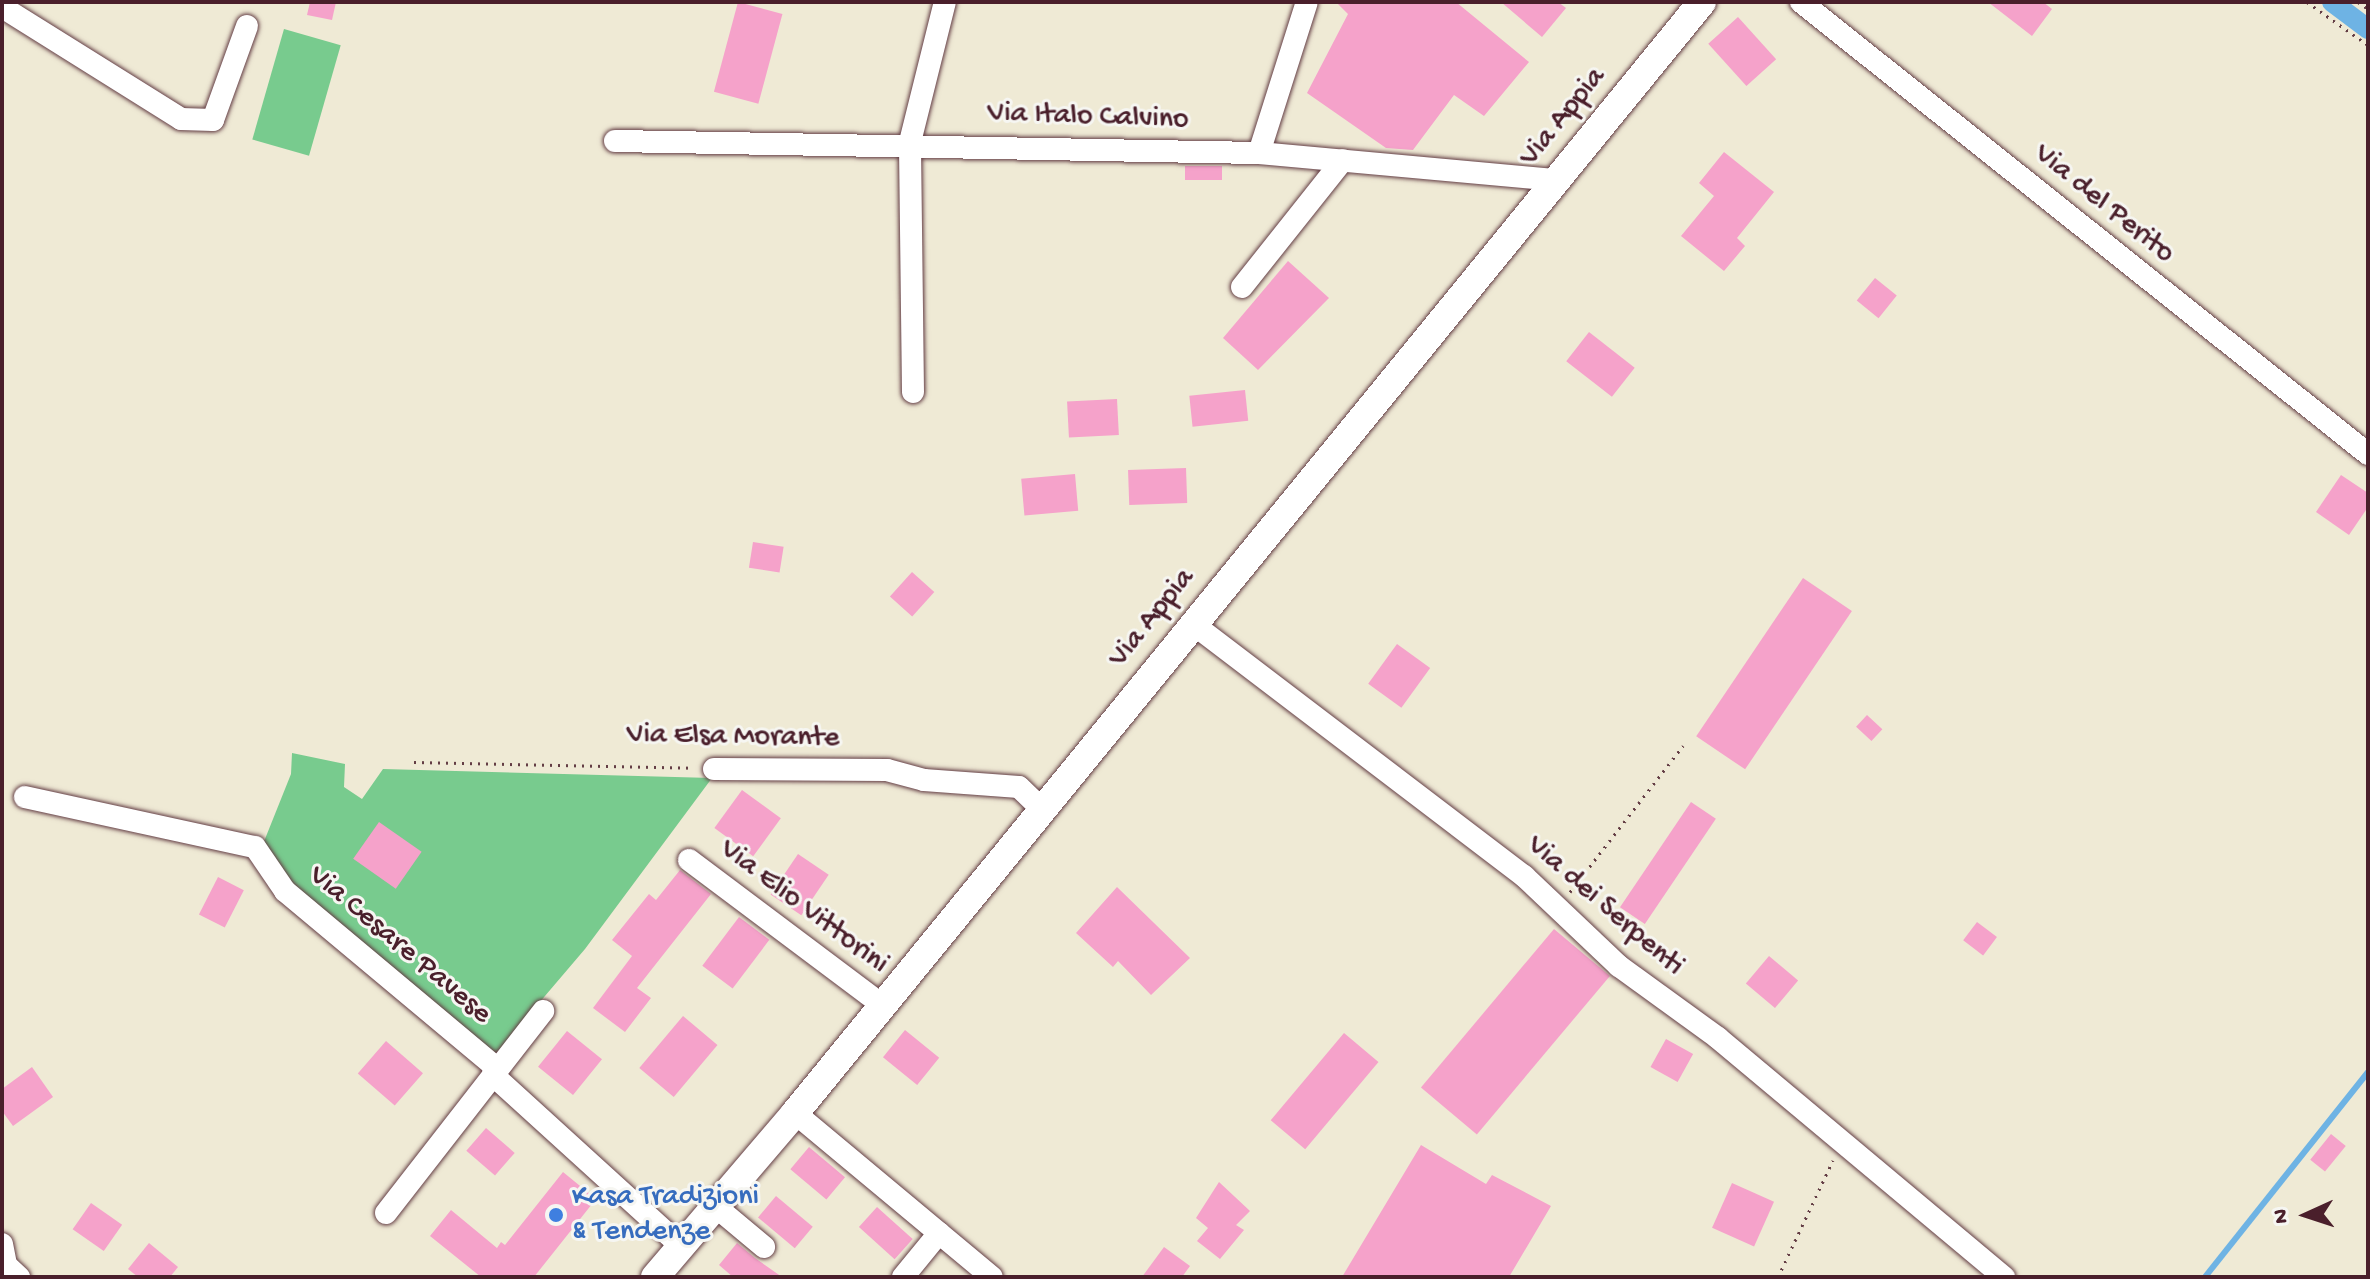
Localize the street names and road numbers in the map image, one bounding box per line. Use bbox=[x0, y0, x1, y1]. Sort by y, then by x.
street label: Via Appia bbox=[1513, 61, 1615, 175]
street label: Via Italo Calvino bbox=[987, 96, 1189, 140]
street label: Via del Perito bbox=[2025, 137, 2181, 273]
street label: Via Appia bbox=[1102, 562, 1204, 676]
street label: Via Elsa Morante bbox=[626, 718, 840, 758]
street label: Via dei Serpenti bbox=[1518, 829, 1690, 985]
street label: Via Elio Vittorini bbox=[711, 833, 895, 983]
street label: Via Cesare Pavese bbox=[300, 859, 498, 1033]

